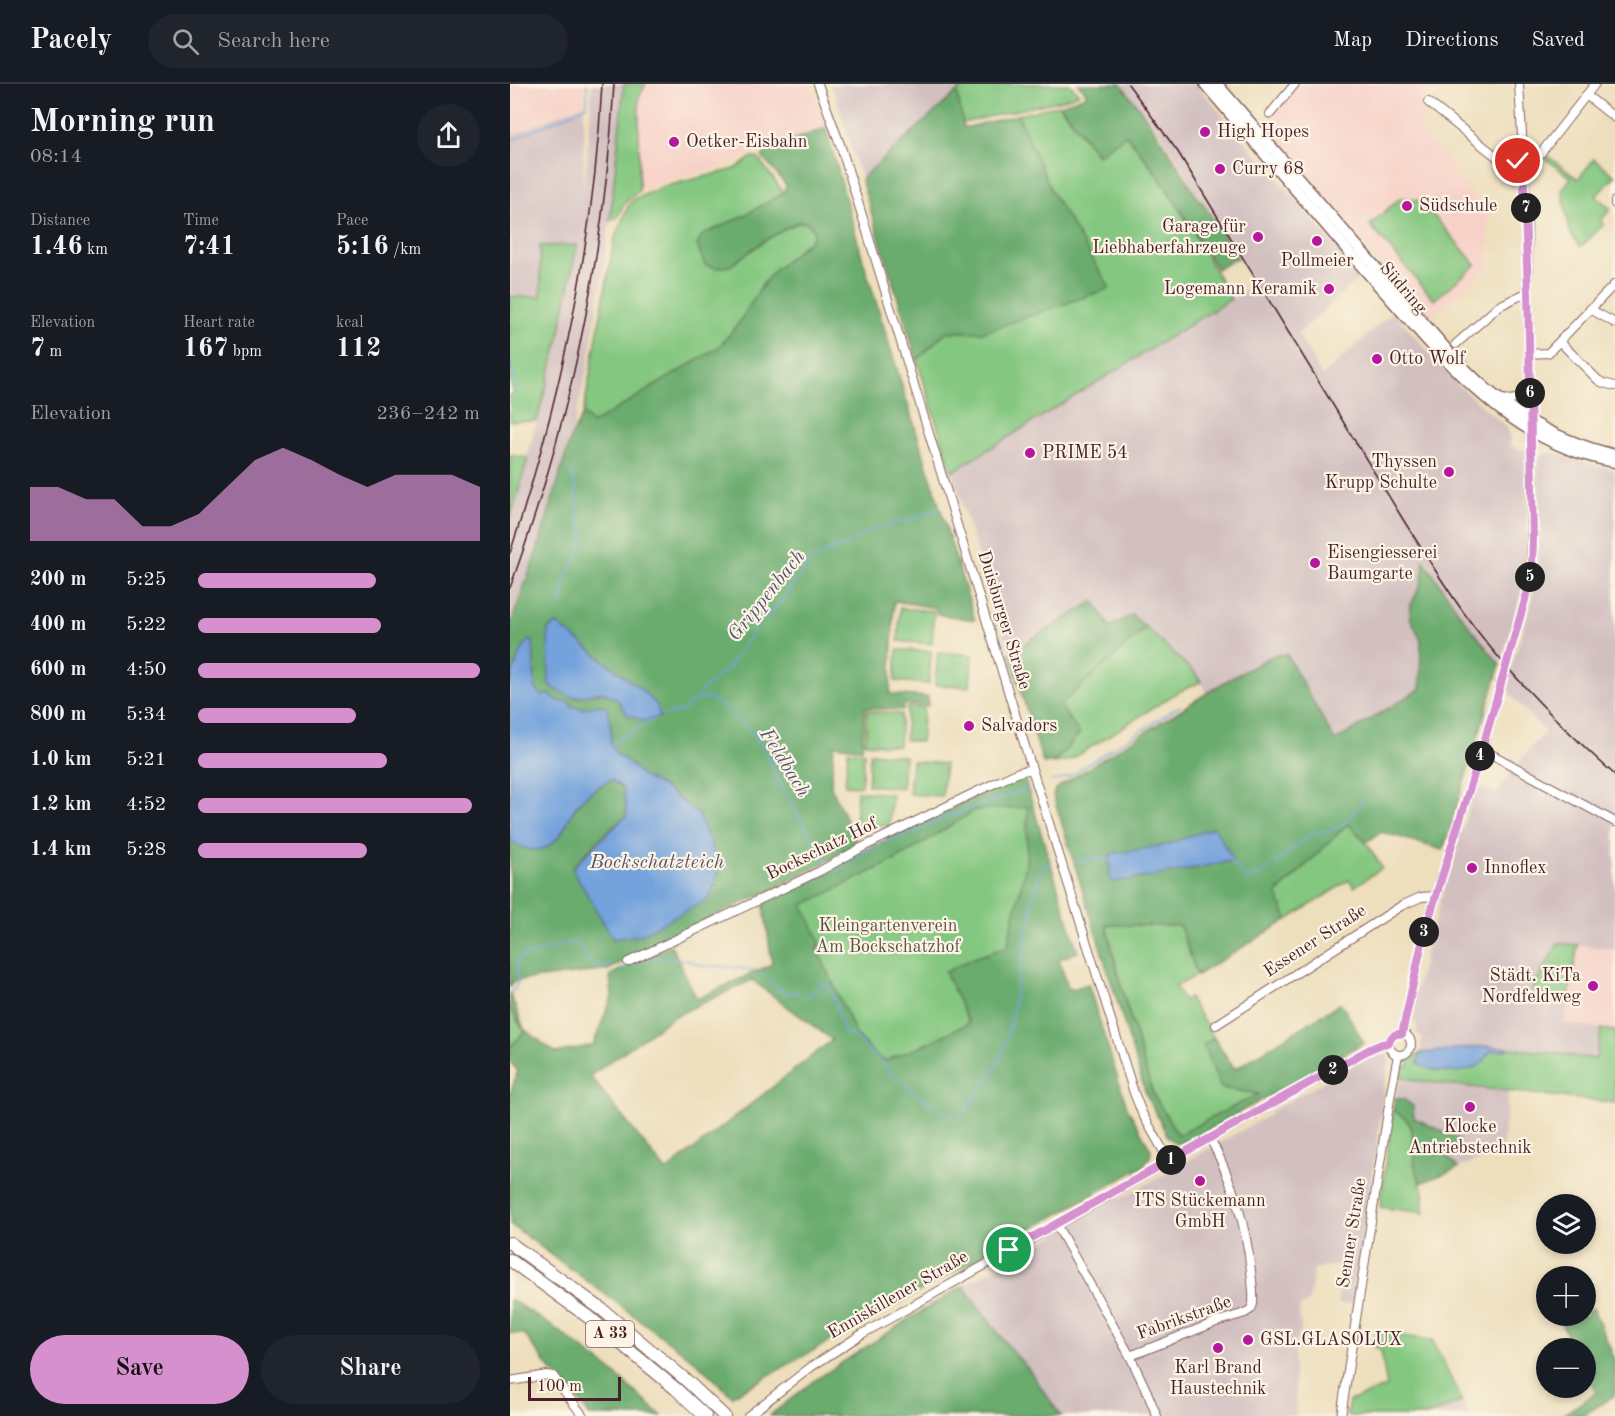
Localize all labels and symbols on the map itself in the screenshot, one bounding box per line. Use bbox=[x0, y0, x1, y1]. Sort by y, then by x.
place label: High Hopes bbox=[1217, 123, 1309, 141]
marker: High Hopes bbox=[1198, 125, 1212, 139]
place label: Oetker-Eisbahn bbox=[686, 133, 808, 151]
marker: Oetker-Eisbahn bbox=[667, 135, 681, 149]
pin bbox=[1492, 135, 1543, 186]
place label: Curry 68 bbox=[1232, 160, 1304, 178]
marker: Curry 68 bbox=[1213, 162, 1227, 176]
pin: 7 bbox=[1511, 193, 1541, 223]
place label: Südschule bbox=[1419, 197, 1497, 215]
marker: Südschule bbox=[1400, 199, 1414, 213]
place label: Garage für Liebhaberfahrzeuge bbox=[1092, 218, 1247, 257]
marker: Garage für Liebhaberfahrzeuge bbox=[1251, 230, 1265, 244]
marker: Pollmeier bbox=[1310, 234, 1324, 248]
place label: Pollmeier bbox=[1280, 252, 1354, 270]
street label: Südring bbox=[1376, 259, 1430, 317]
place label: Logemann Keramik bbox=[1164, 280, 1317, 298]
marker: Logemann Keramik bbox=[1322, 282, 1336, 296]
place label: Otto Wolf bbox=[1389, 350, 1466, 368]
marker: Otto Wolf bbox=[1370, 352, 1384, 366]
pin: 6 bbox=[1515, 378, 1545, 408]
place label: PRIME 54 bbox=[1042, 444, 1128, 462]
marker: PRIME 54 bbox=[1023, 446, 1037, 460]
place label: Thyssen Krupp Schulte bbox=[1325, 453, 1437, 492]
marker: Thyssen Krupp Schulte bbox=[1442, 465, 1456, 479]
place label: Eisengiesserei Baumgarte bbox=[1327, 544, 1438, 583]
water label: Grippenbach bbox=[724, 547, 810, 645]
street label: Duisburger Straße bbox=[974, 548, 1034, 692]
marker: Eisengiesserei Baumgarte bbox=[1308, 556, 1322, 570]
pin: 5 bbox=[1515, 562, 1545, 592]
place label: Salvadors bbox=[981, 717, 1057, 735]
marker: Salvadors bbox=[962, 719, 976, 733]
water label: Feldbach bbox=[755, 724, 813, 801]
pin: 4 bbox=[1465, 741, 1495, 771]
street label: Bockschatz Hof bbox=[764, 814, 881, 884]
water label: Bockschatzteich bbox=[589, 853, 724, 873]
place label: Innoflex bbox=[1484, 859, 1547, 877]
marker: Innoflex bbox=[1465, 861, 1479, 875]
street label: Essener Straße bbox=[1261, 901, 1369, 981]
park label: Kleingartenverein Am Bockschatzhof bbox=[816, 917, 961, 956]
pin: 3 bbox=[1409, 917, 1439, 947]
place label: Städt. KiTa Nordfeldweg bbox=[1482, 967, 1581, 1006]
marker: Städt. KiTa Nordfeldweg bbox=[1586, 979, 1600, 993]
pin: 2 bbox=[1318, 1055, 1348, 1085]
marker: Klocke Antriebstechnik bbox=[1463, 1100, 1477, 1114]
place label: Klocke Antriebstechnik bbox=[1408, 1118, 1532, 1157]
pin: 1 bbox=[1156, 1145, 1186, 1175]
marker: ITS Stückemann GmbH bbox=[1193, 1174, 1207, 1188]
street label: Senner Straße bbox=[1334, 1177, 1370, 1289]
place label: ITS Stückemann GmbH bbox=[1134, 1192, 1266, 1231]
pin bbox=[983, 1224, 1034, 1275]
street label: Enniskillener Straße bbox=[825, 1248, 971, 1342]
street label: Fabrikstraße bbox=[1134, 1293, 1234, 1343]
road number: A 33 bbox=[586, 1321, 634, 1347]
place label: GSL.GLASOLUX bbox=[1260, 1331, 1403, 1349]
marker: GSL.GLASOLUX bbox=[1241, 1333, 1255, 1347]
marker: Karl Brand Haustechnik bbox=[1211, 1341, 1225, 1355]
place label: Karl Brand Haustechnik bbox=[1170, 1359, 1266, 1398]
scale bar bbox=[528, 1374, 621, 1402]

